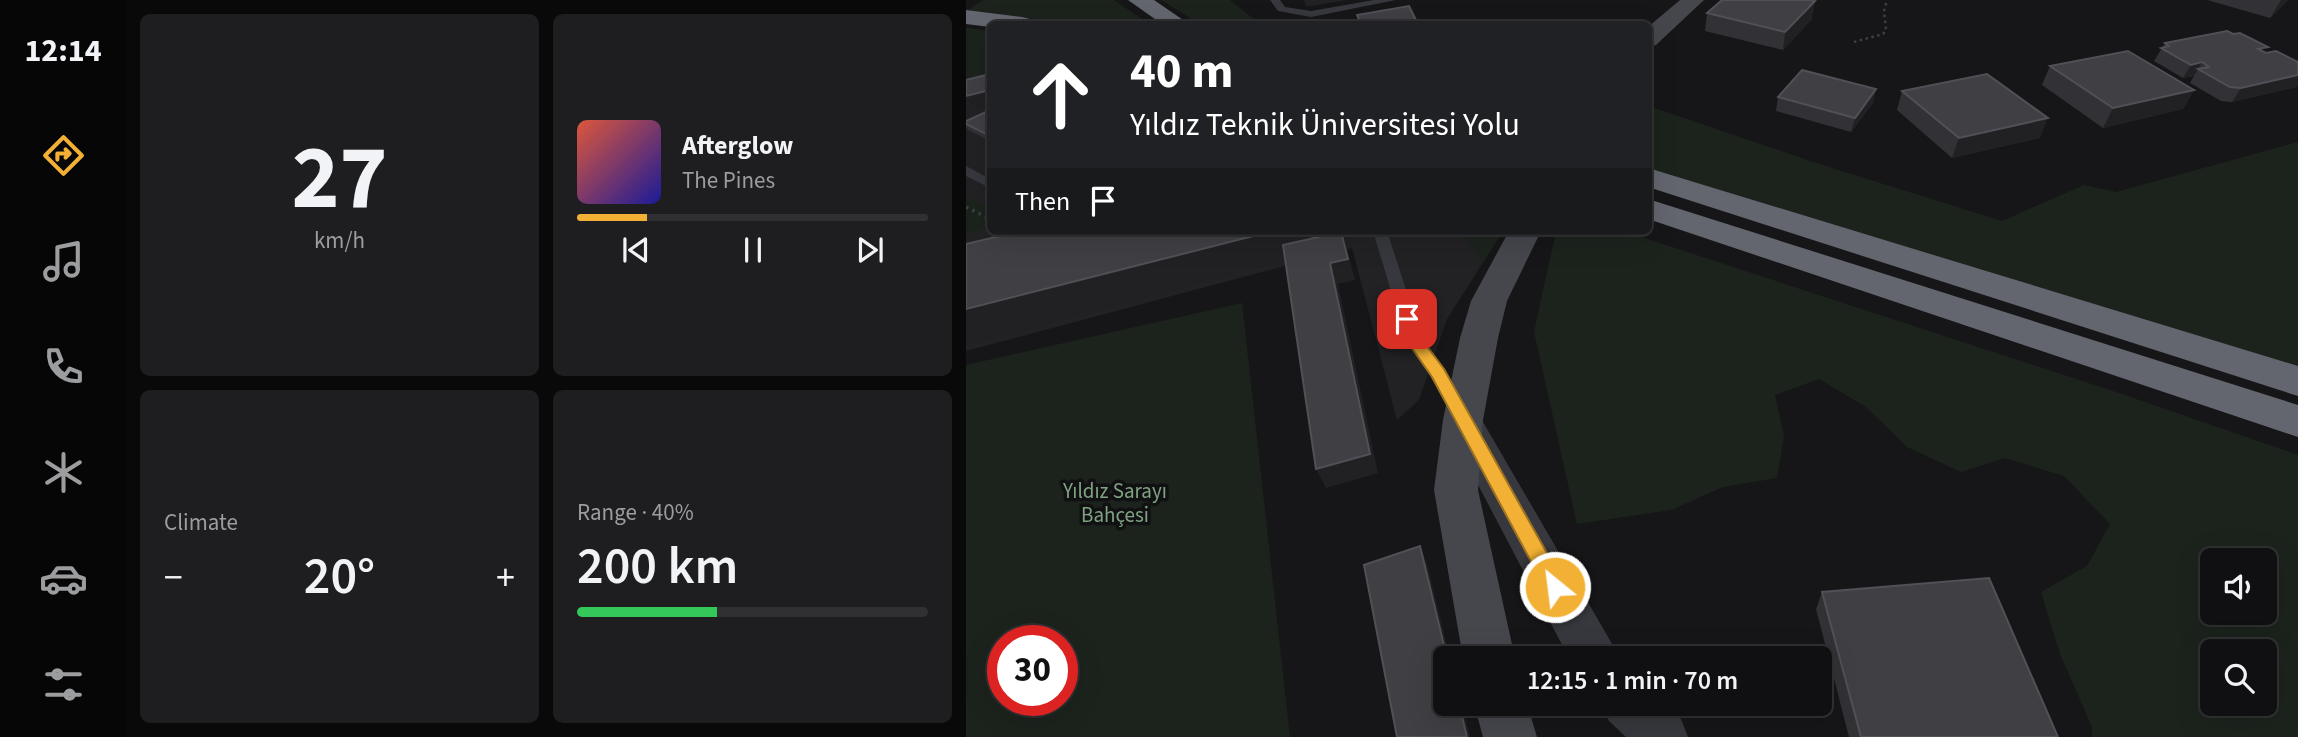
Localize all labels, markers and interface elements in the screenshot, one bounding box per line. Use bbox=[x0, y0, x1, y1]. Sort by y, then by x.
text: 12:14 bbox=[24, 28, 102, 74]
text: 40 m bbox=[1130, 37, 1234, 107]
icon: ahead bbox=[1015, 49, 1106, 140]
text: Yıldız Teknik Üniversitesi Yolu bbox=[1130, 102, 1520, 148]
text: 27 bbox=[291, 114, 388, 243]
text: Afterglow bbox=[682, 127, 793, 164]
icon: directions bbox=[39, 131, 88, 180]
text: The Pines bbox=[682, 164, 775, 197]
icon: arrive bbox=[1084, 182, 1122, 220]
text: Then bbox=[1015, 183, 1070, 220]
text: km/h bbox=[314, 224, 365, 257]
icon: previous bbox=[617, 231, 655, 269]
icon: pause bbox=[734, 231, 772, 269]
icon: next bbox=[851, 231, 889, 269]
icon: music bbox=[39, 237, 88, 286]
pin bbox=[1377, 289, 1437, 349]
icon: arrive bbox=[1388, 300, 1426, 338]
icon: phone bbox=[39, 342, 88, 391]
icon: climate bbox=[39, 448, 88, 497]
park label: Yıldız Sarayı Bahçesi bbox=[1062, 476, 1167, 530]
text: Range · 40% bbox=[577, 496, 694, 529]
text: Climate bbox=[164, 506, 238, 539]
text: 200 km bbox=[577, 530, 738, 604]
text: 20° bbox=[304, 540, 375, 614]
map controls bbox=[2200, 548, 2277, 716]
button: sound bbox=[2200, 548, 2277, 625]
position arrow bbox=[1518, 550, 1592, 624]
text: − bbox=[164, 551, 183, 605]
text: + bbox=[496, 551, 515, 605]
icon: car bbox=[39, 554, 88, 603]
speed limit sign: 30 bbox=[987, 625, 1078, 716]
button: search bbox=[2200, 639, 2277, 716]
icon: filters bbox=[39, 660, 88, 709]
text: 12:15 · 1 min · 70 m bbox=[1527, 662, 1738, 699]

